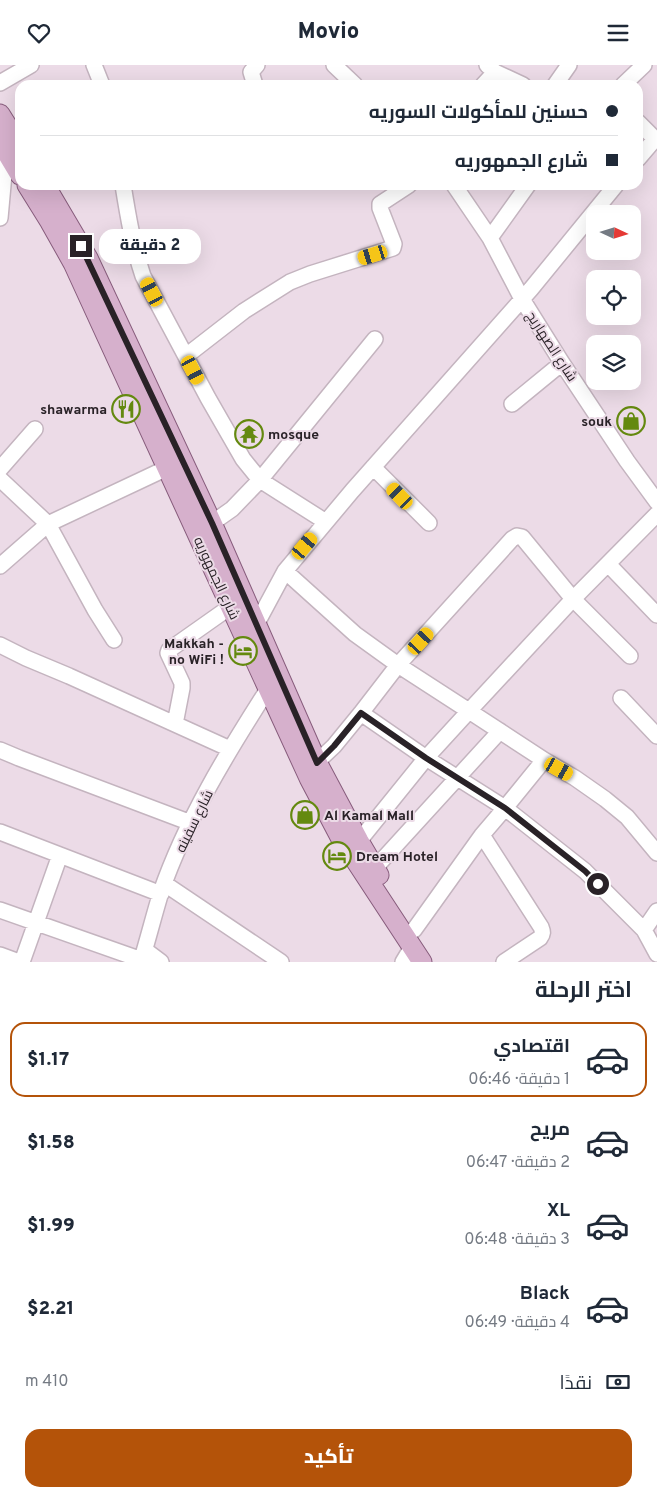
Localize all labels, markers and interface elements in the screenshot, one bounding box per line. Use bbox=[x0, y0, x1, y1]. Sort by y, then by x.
icon: heart bbox=[25, 19, 53, 47]
text: Movio bbox=[298, 19, 359, 46]
icon: menu bbox=[604, 19, 632, 47]
text: حسنين للمأكولات السوريه bbox=[369, 101, 588, 125]
text: شارع الجمهوريه bbox=[455, 150, 588, 174]
north arrow bbox=[586, 205, 641, 260]
map controls bbox=[586, 205, 641, 390]
callout: 2 دقيقة bbox=[98, 229, 201, 263]
route end bbox=[70, 235, 92, 257]
text: 2 دقيقة bbox=[120, 236, 180, 256]
car bbox=[356, 243, 389, 267]
button: locate bbox=[586, 270, 641, 325]
car bbox=[138, 275, 165, 309]
street label: شارع الصهاريج bbox=[522, 308, 580, 385]
button: layers bbox=[586, 335, 641, 390]
car bbox=[179, 353, 206, 387]
restaurant icon: shawarma bbox=[111, 394, 141, 424]
place label: shawarma bbox=[40, 402, 107, 419]
shop icon: souk bbox=[616, 406, 646, 436]
place label: souk bbox=[581, 414, 612, 431]
temple icon: mosque bbox=[234, 419, 264, 449]
place label: mosque bbox=[268, 427, 319, 444]
car bbox=[384, 480, 415, 512]
car bbox=[289, 530, 320, 562]
street label: شارع الجمهوريه bbox=[189, 534, 242, 623]
car bbox=[405, 625, 436, 657]
place label: Makkah - no WiFi ! bbox=[164, 636, 224, 669]
hotel icon: Makkah - no WiFi ! bbox=[228, 636, 258, 666]
car bbox=[542, 755, 575, 783]
street label: شارع سفينه bbox=[173, 788, 218, 856]
shop icon: Al Kamal Mall bbox=[290, 800, 320, 830]
place label: Al Kamal Mall bbox=[324, 808, 414, 825]
hotel icon: Dream Hotel bbox=[322, 841, 352, 871]
place label: Dream Hotel bbox=[356, 849, 438, 866]
route start bbox=[587, 873, 609, 895]
text: اختر الرحلة bbox=[535, 978, 632, 1005]
text: اقتصادي bbox=[494, 1035, 570, 1059]
icon: car bbox=[585, 1037, 630, 1082]
text: $1.17 bbox=[27, 1048, 69, 1072]
text: 1 دقيقة · 06:46 bbox=[468, 1070, 570, 1090]
text: مريح bbox=[530, 1118, 570, 1142]
icon: car bbox=[585, 1120, 630, 1165]
text: $1.58 bbox=[27, 1131, 75, 1155]
text: 2 دقيقة · 06:47 bbox=[466, 1153, 570, 1173]
text: XL bbox=[547, 1199, 570, 1223]
icon: car bbox=[585, 1203, 630, 1248]
text: $1.99 bbox=[27, 1214, 75, 1238]
text: 3 دقيقة · 06:48 bbox=[464, 1230, 570, 1250]
text: Black bbox=[520, 1282, 570, 1306]
icon: car bbox=[585, 1286, 630, 1331]
text: $2.21 bbox=[27, 1297, 74, 1321]
text: 4 دقيقة · 06:49 bbox=[464, 1313, 570, 1333]
icon: cash bbox=[604, 1368, 632, 1396]
text: 410 m bbox=[25, 1372, 69, 1392]
text: نقدًا bbox=[560, 1372, 592, 1396]
button: تأكيد bbox=[25, 1429, 632, 1487]

